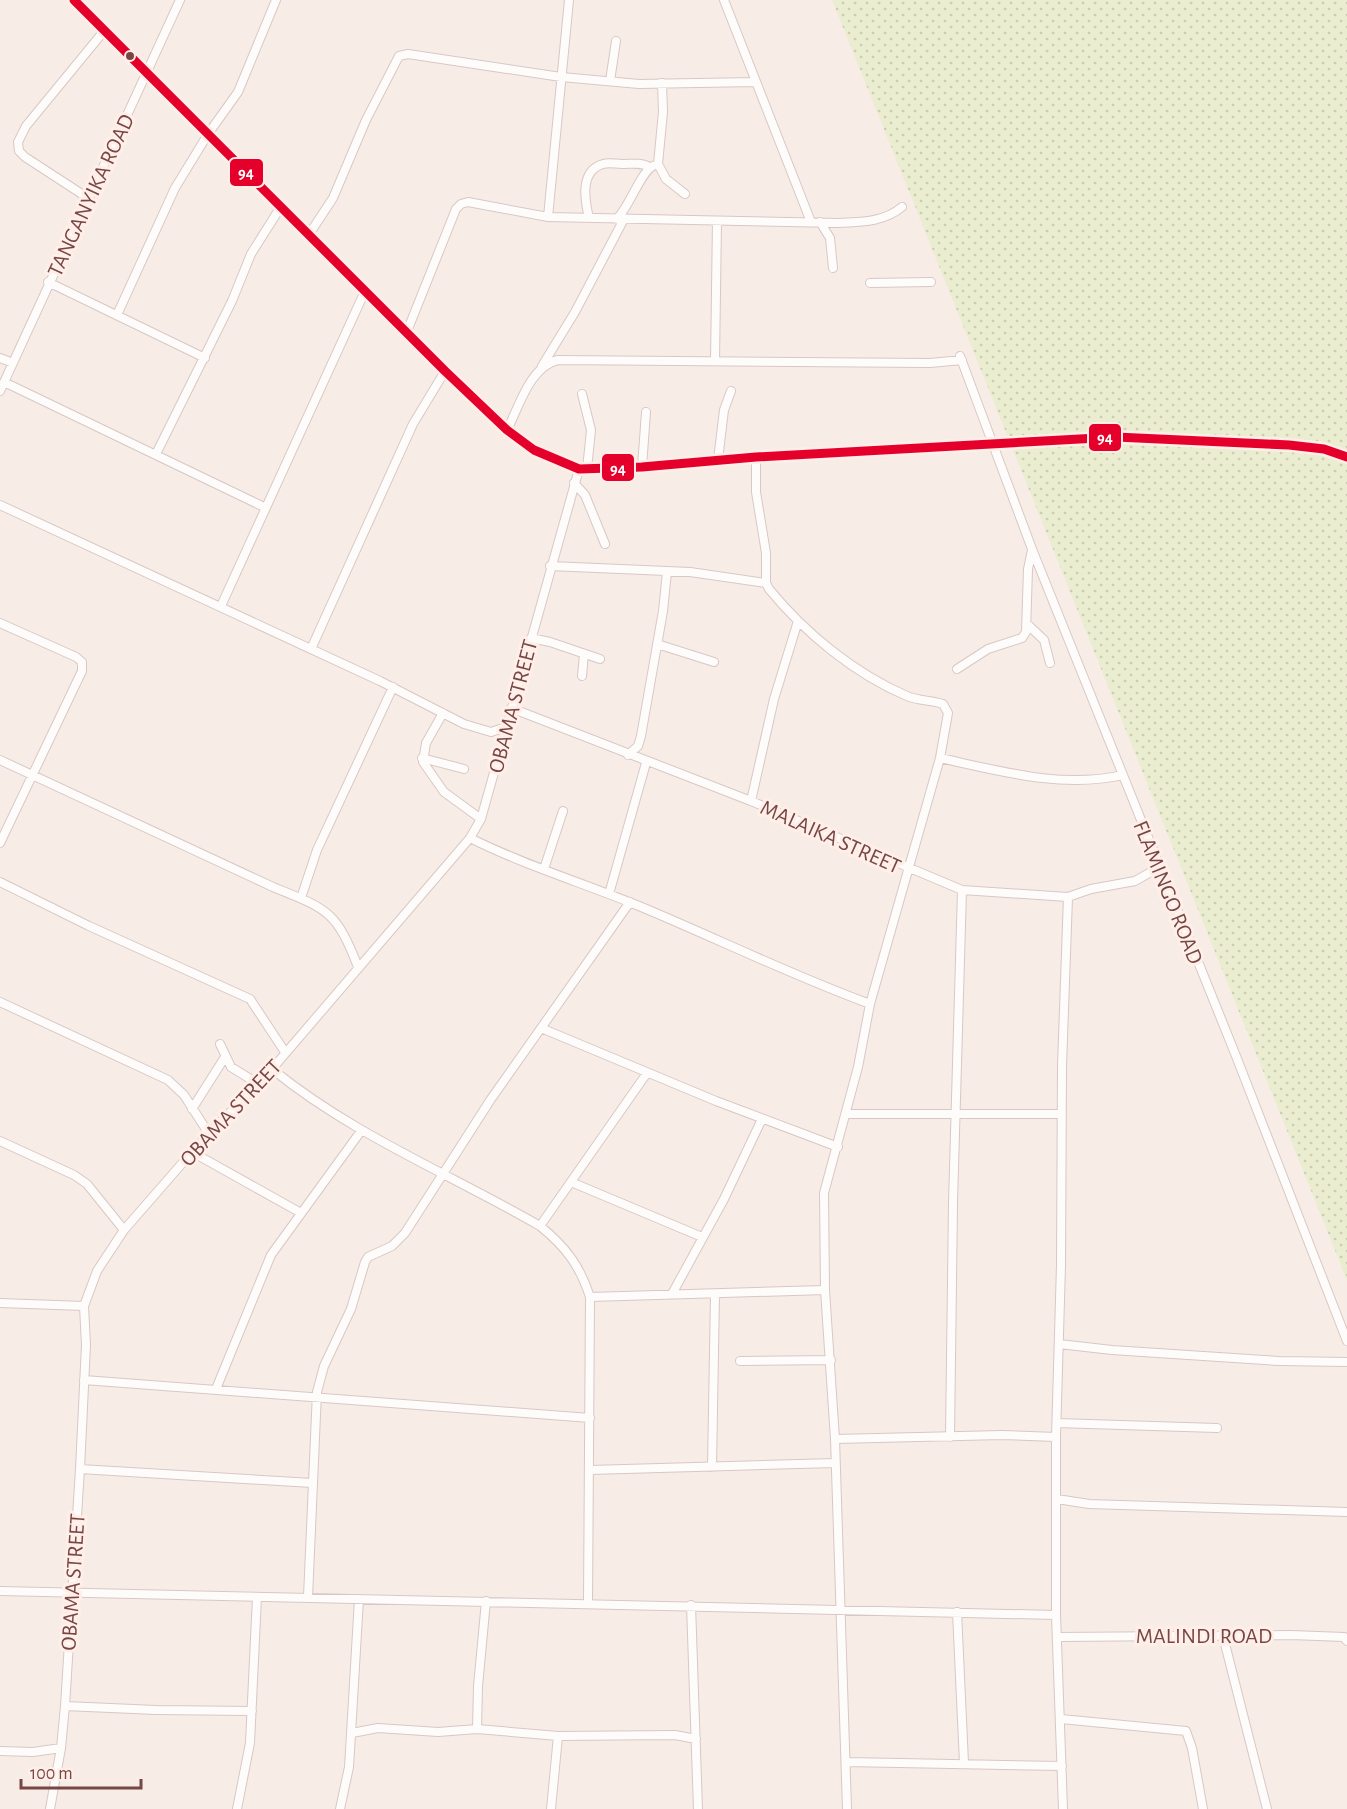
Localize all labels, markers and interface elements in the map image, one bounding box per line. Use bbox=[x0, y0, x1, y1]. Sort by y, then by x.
unlabelled marker bbox=[124, 50, 136, 62]
street label: TANGANYIKA ROAD bbox=[44, 111, 138, 280]
line badge: 94 bbox=[229, 158, 264, 187]
text: 94 bbox=[238, 165, 254, 181]
line badge: 94 bbox=[1088, 423, 1122, 452]
text: 94 bbox=[1097, 430, 1113, 446]
line badge: 94 bbox=[601, 453, 635, 482]
text: 94 bbox=[610, 461, 626, 477]
street label: OBAMA STREET bbox=[485, 637, 541, 775]
street label: MALAIKA STREET bbox=[757, 796, 904, 878]
street label: FLAMINGO ROAD bbox=[1129, 817, 1207, 967]
street label: OBAMA STREET bbox=[176, 1055, 286, 1170]
street label: OBAMA STREET bbox=[57, 1513, 89, 1651]
street label: MALINDI ROAD bbox=[1136, 1625, 1272, 1647]
scale bar bbox=[21, 1752, 141, 1790]
text: 100 m bbox=[30, 1765, 73, 1783]

